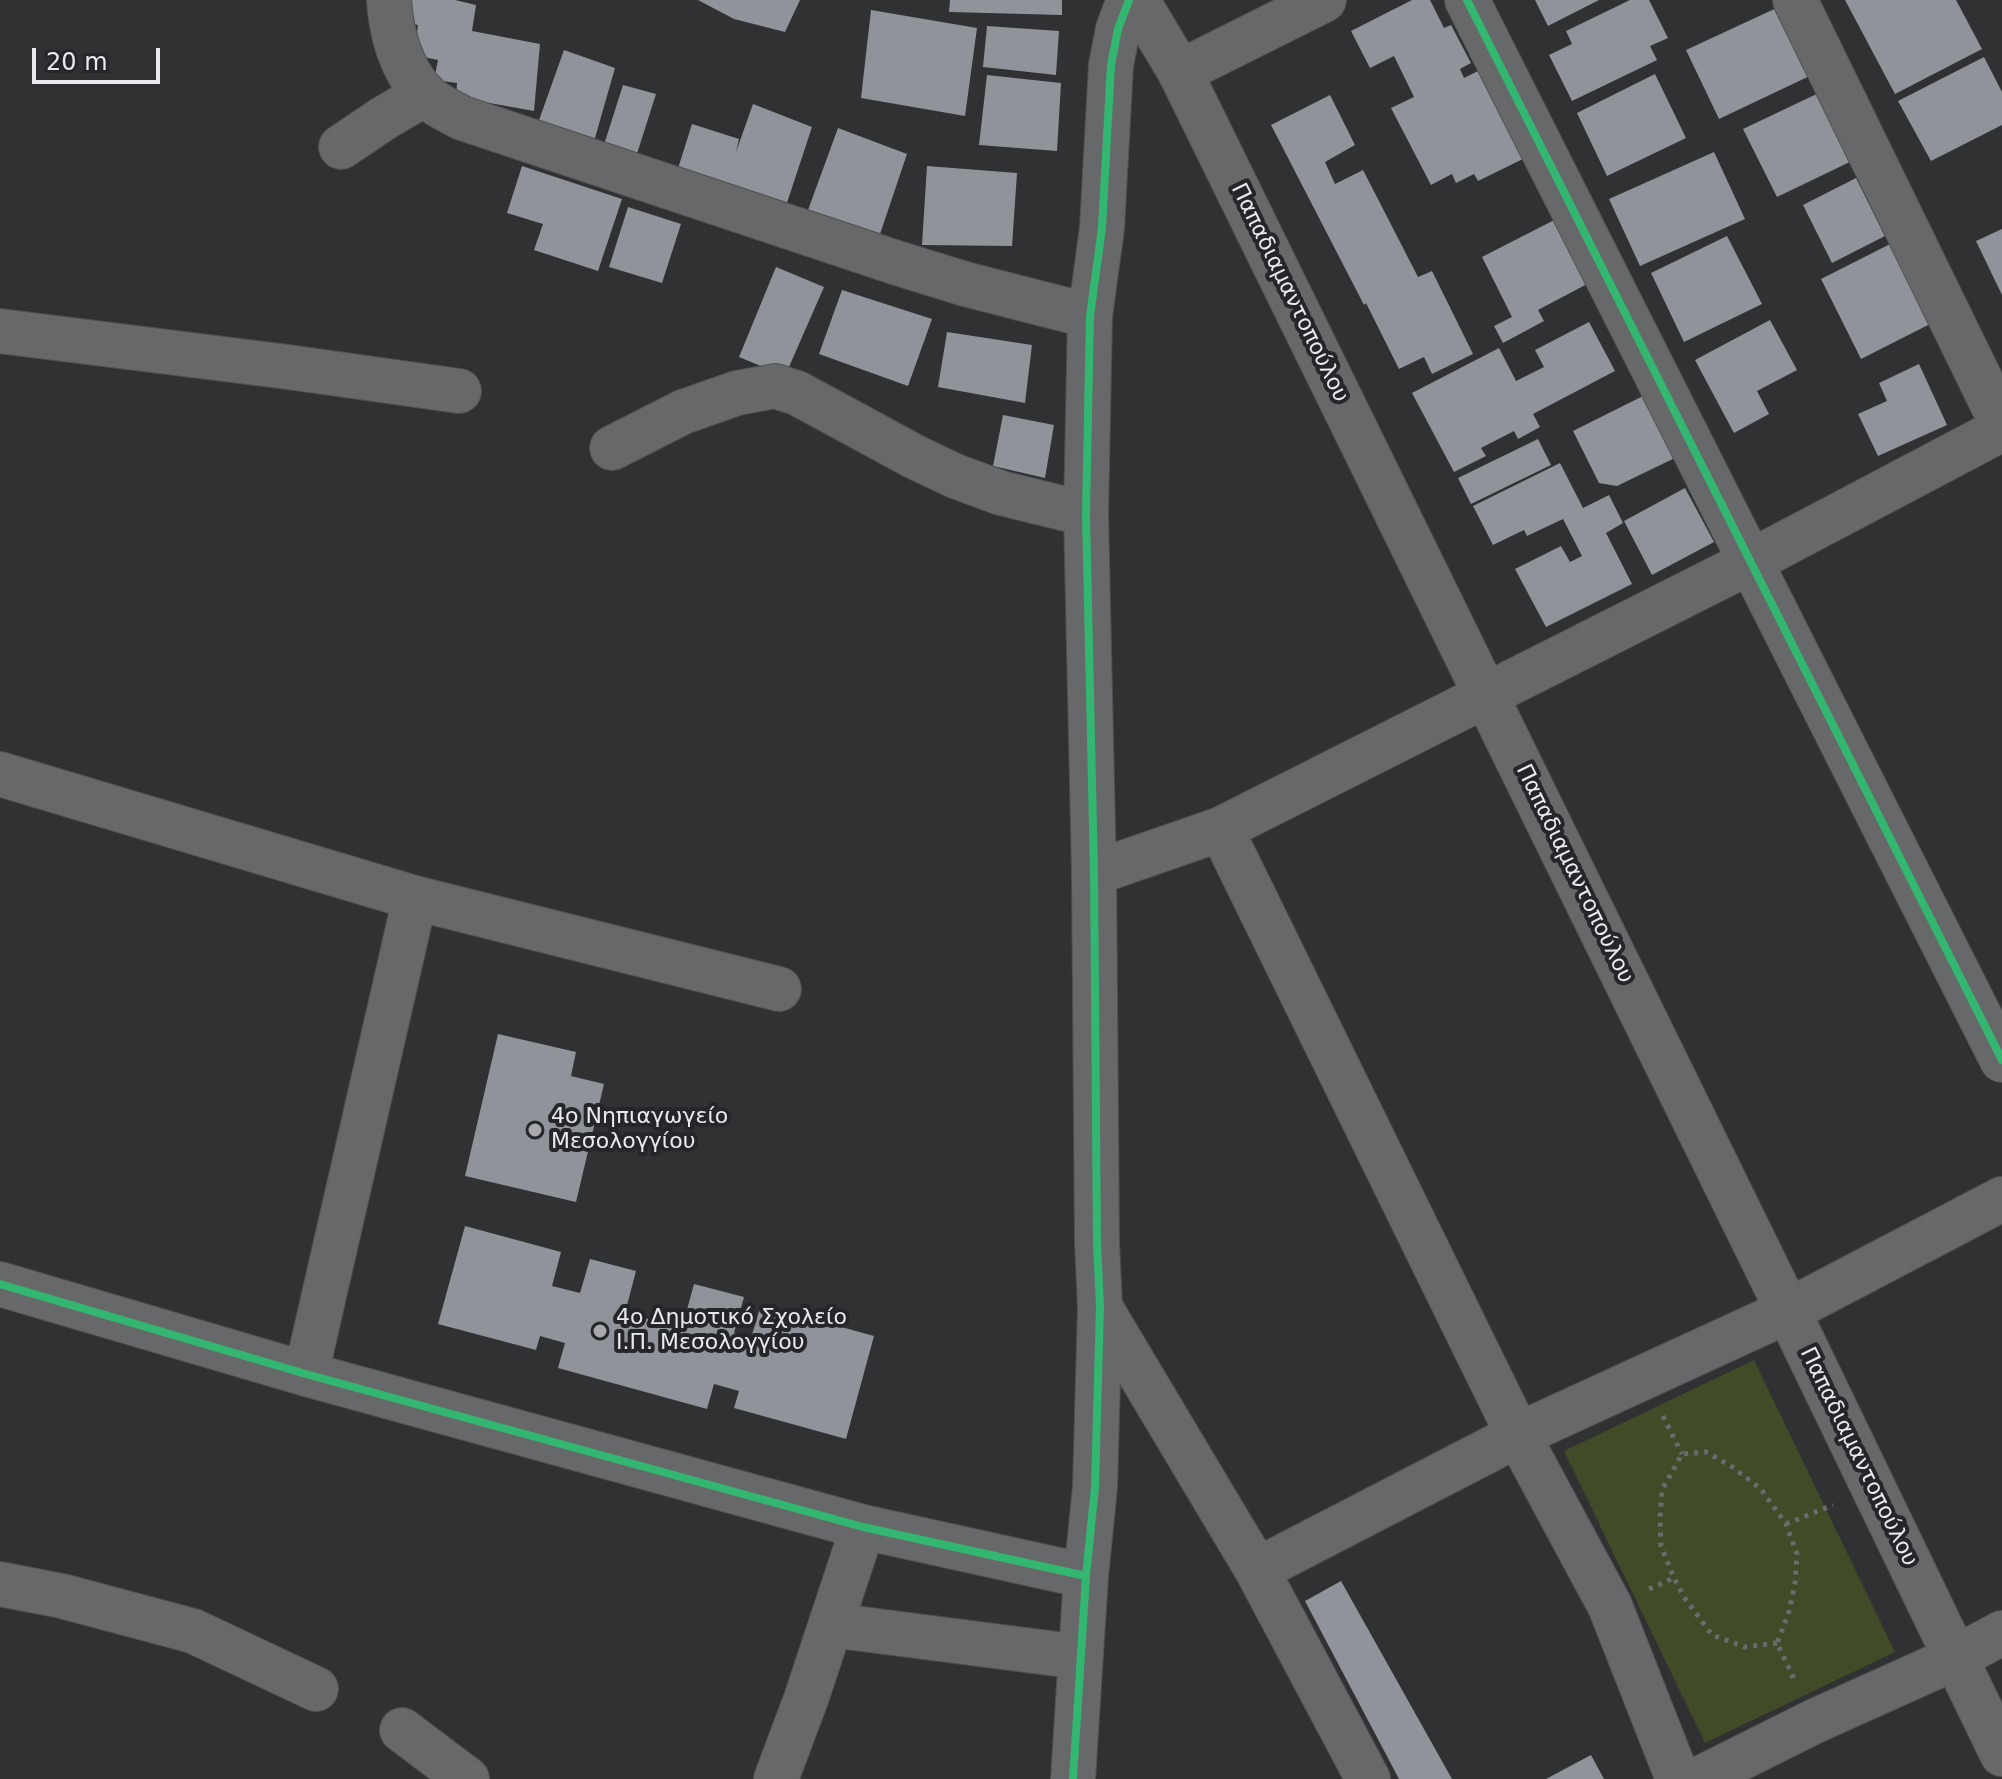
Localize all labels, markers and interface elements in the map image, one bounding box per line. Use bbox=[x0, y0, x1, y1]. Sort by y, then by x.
scale bar bbox=[36, 32, 164, 82]
text: 20 m bbox=[46, 48, 108, 76]
street label: Παπαδιαμαντοπούλου bbox=[1224, 179, 1354, 407]
street label: Παπαδιαμαντοπούλου bbox=[1509, 760, 1639, 988]
place label: 4ο Νηπιαγωγείο Μεσολογγίου bbox=[551, 1104, 728, 1156]
marker: 4ο Νηπιαγωγείο Μεσολογγίου bbox=[526, 1121, 544, 1139]
place label: 4ο Δημοτικό Σχολείο Ι.Π. Μεσολογγίου bbox=[616, 1305, 847, 1356]
marker: 4ο Δημοτικό Σχολείο Ι.Π. Μεσολογγίου bbox=[591, 1322, 609, 1340]
street label: Παπαδιαμαντοπούλου bbox=[1793, 1343, 1923, 1571]

